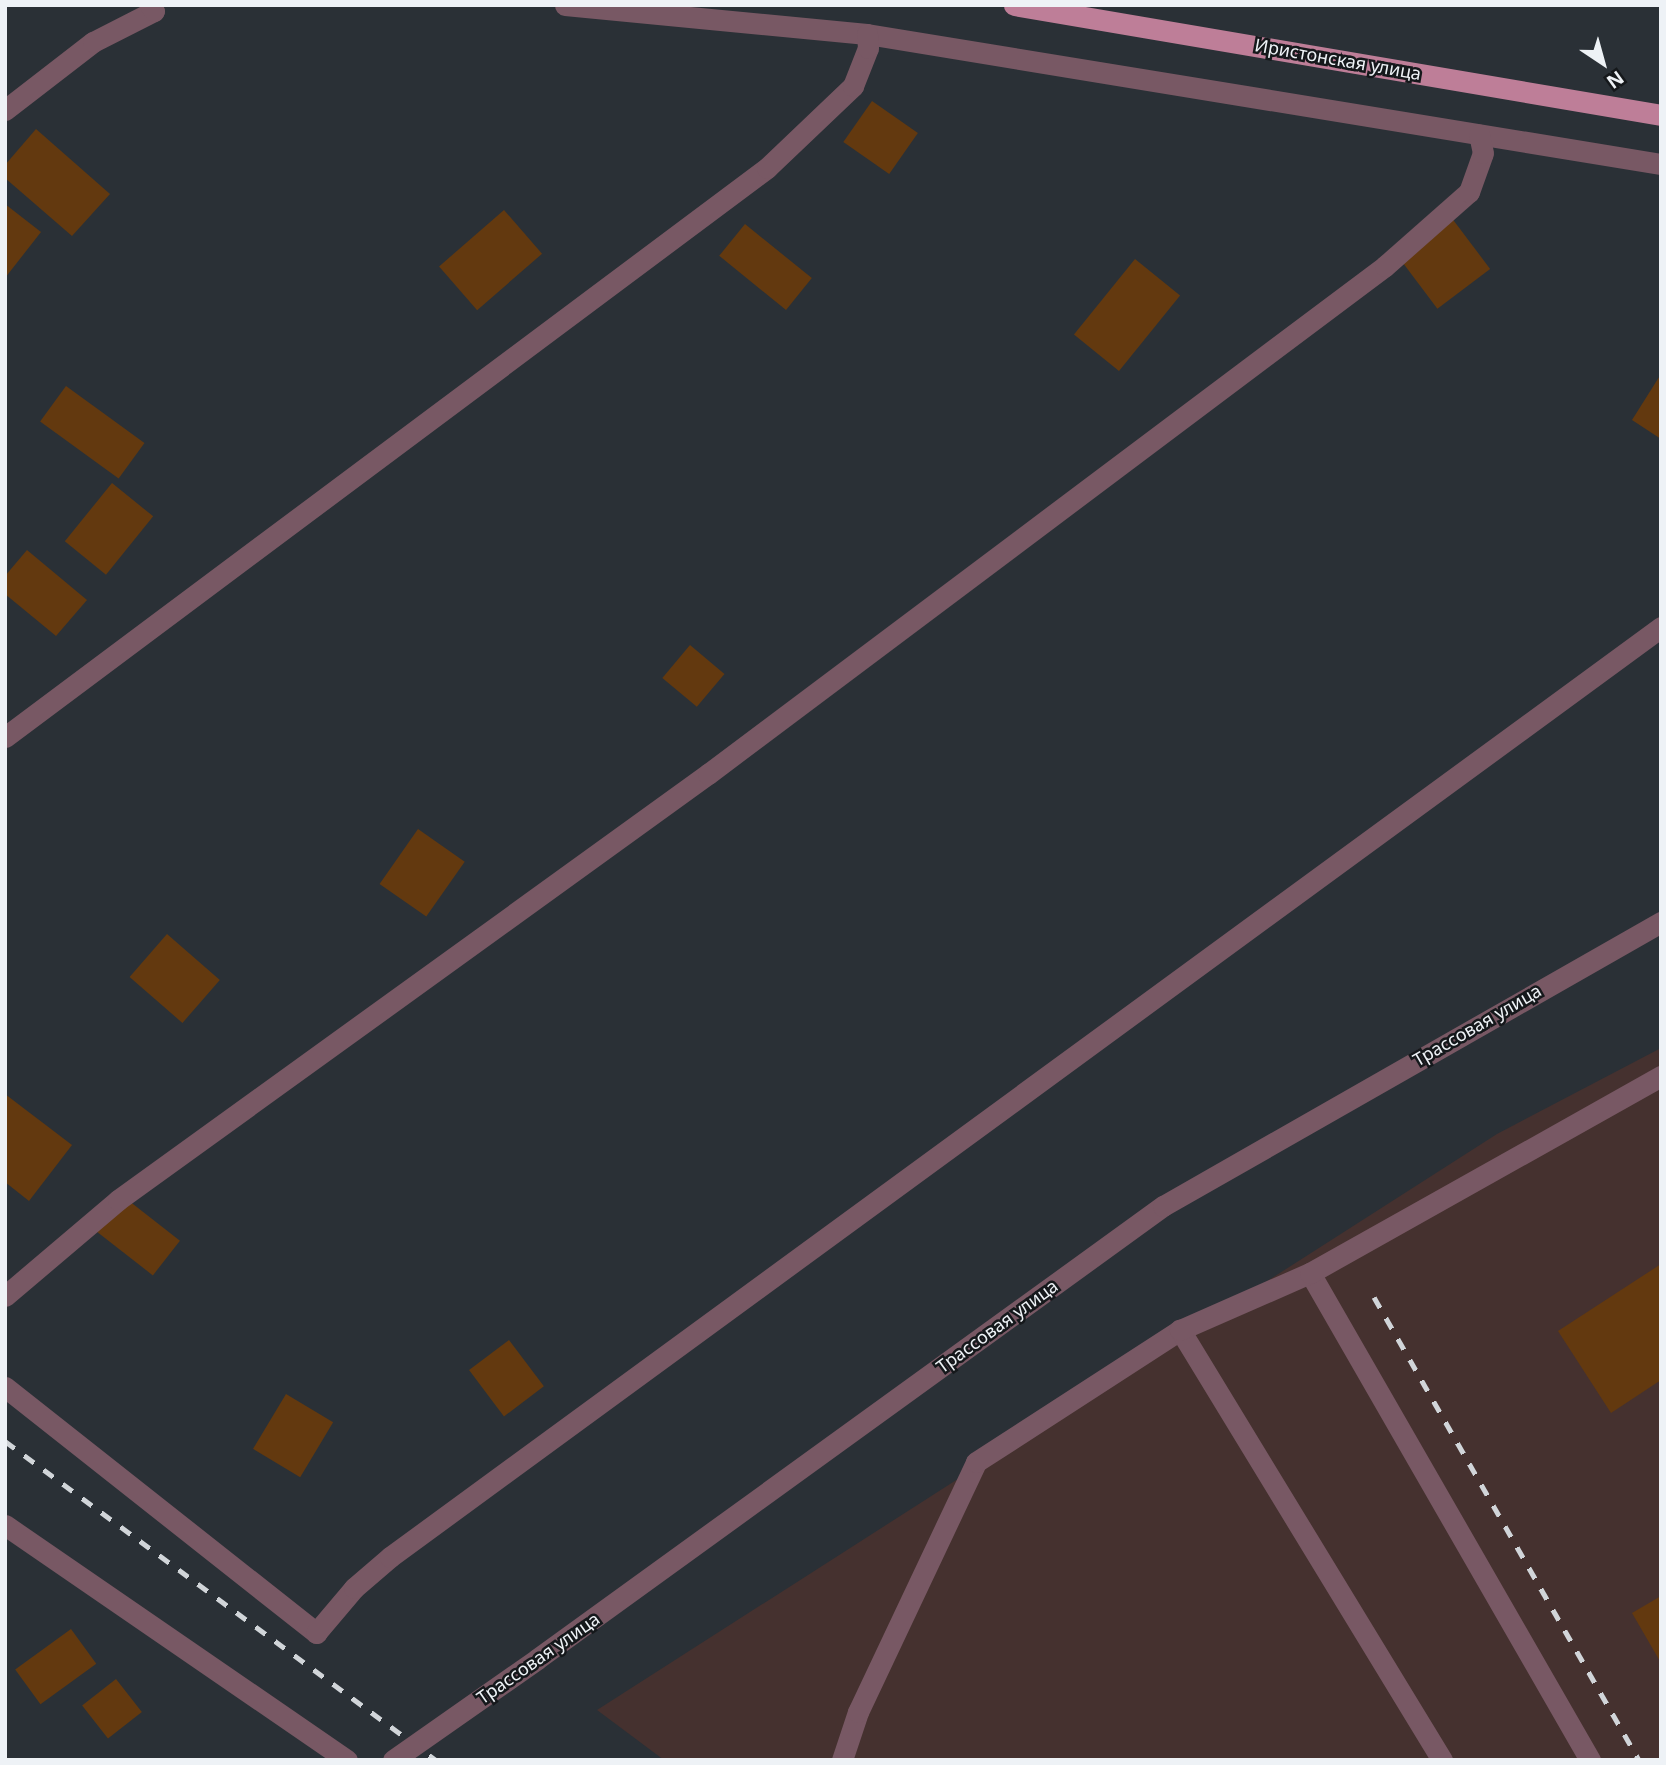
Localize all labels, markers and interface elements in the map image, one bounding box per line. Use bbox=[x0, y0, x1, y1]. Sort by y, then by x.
north arrow bbox=[1568, 28, 1638, 98]
street label: Иристонская улица bbox=[1253, 34, 1423, 84]
text: N bbox=[1601, 65, 1629, 95]
street label: Трассовая улица bbox=[1409, 979, 1545, 1071]
street label: Трассовая улица bbox=[932, 1275, 1062, 1377]
street label: Трассовая улица bbox=[473, 1608, 603, 1708]

